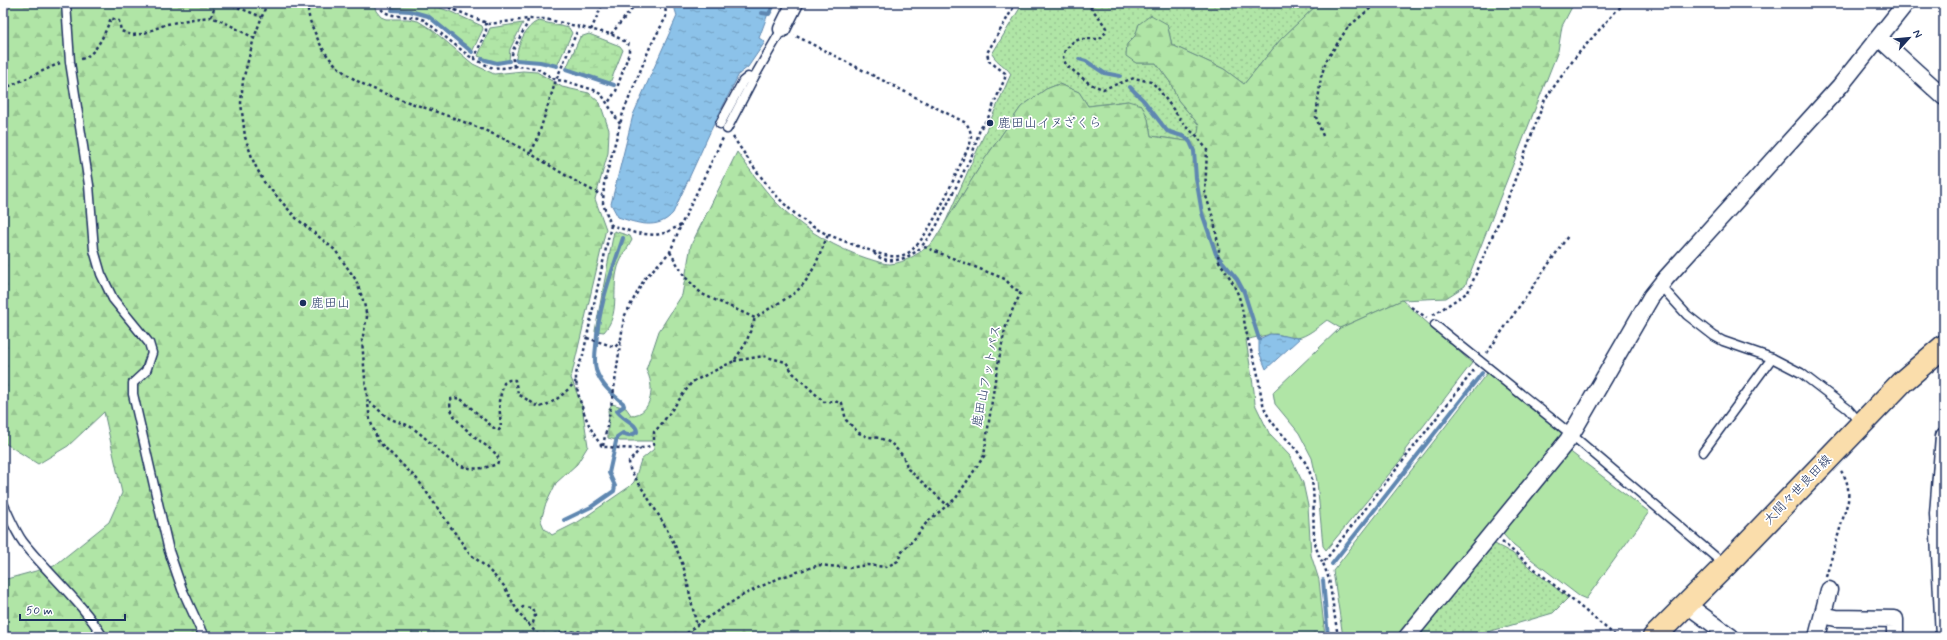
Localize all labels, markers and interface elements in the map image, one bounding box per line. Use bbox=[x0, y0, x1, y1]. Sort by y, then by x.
north arrow bbox=[1889, 18, 1929, 58]
text: N bbox=[1909, 27, 1925, 40]
place label: 鹿田山イヌざくら bbox=[998, 115, 1102, 132]
marker: 鹿田山イヌざくら bbox=[985, 118, 995, 128]
place label: 鹿田山 bbox=[311, 295, 350, 312]
marker: 鹿田山 bbox=[298, 298, 308, 308]
street label: 鹿田山フットパス bbox=[969, 323, 1005, 429]
street label: 大間々世良田線 bbox=[1760, 451, 1836, 529]
scale bar bbox=[20, 596, 125, 622]
text: 50 m bbox=[26, 603, 53, 619]

